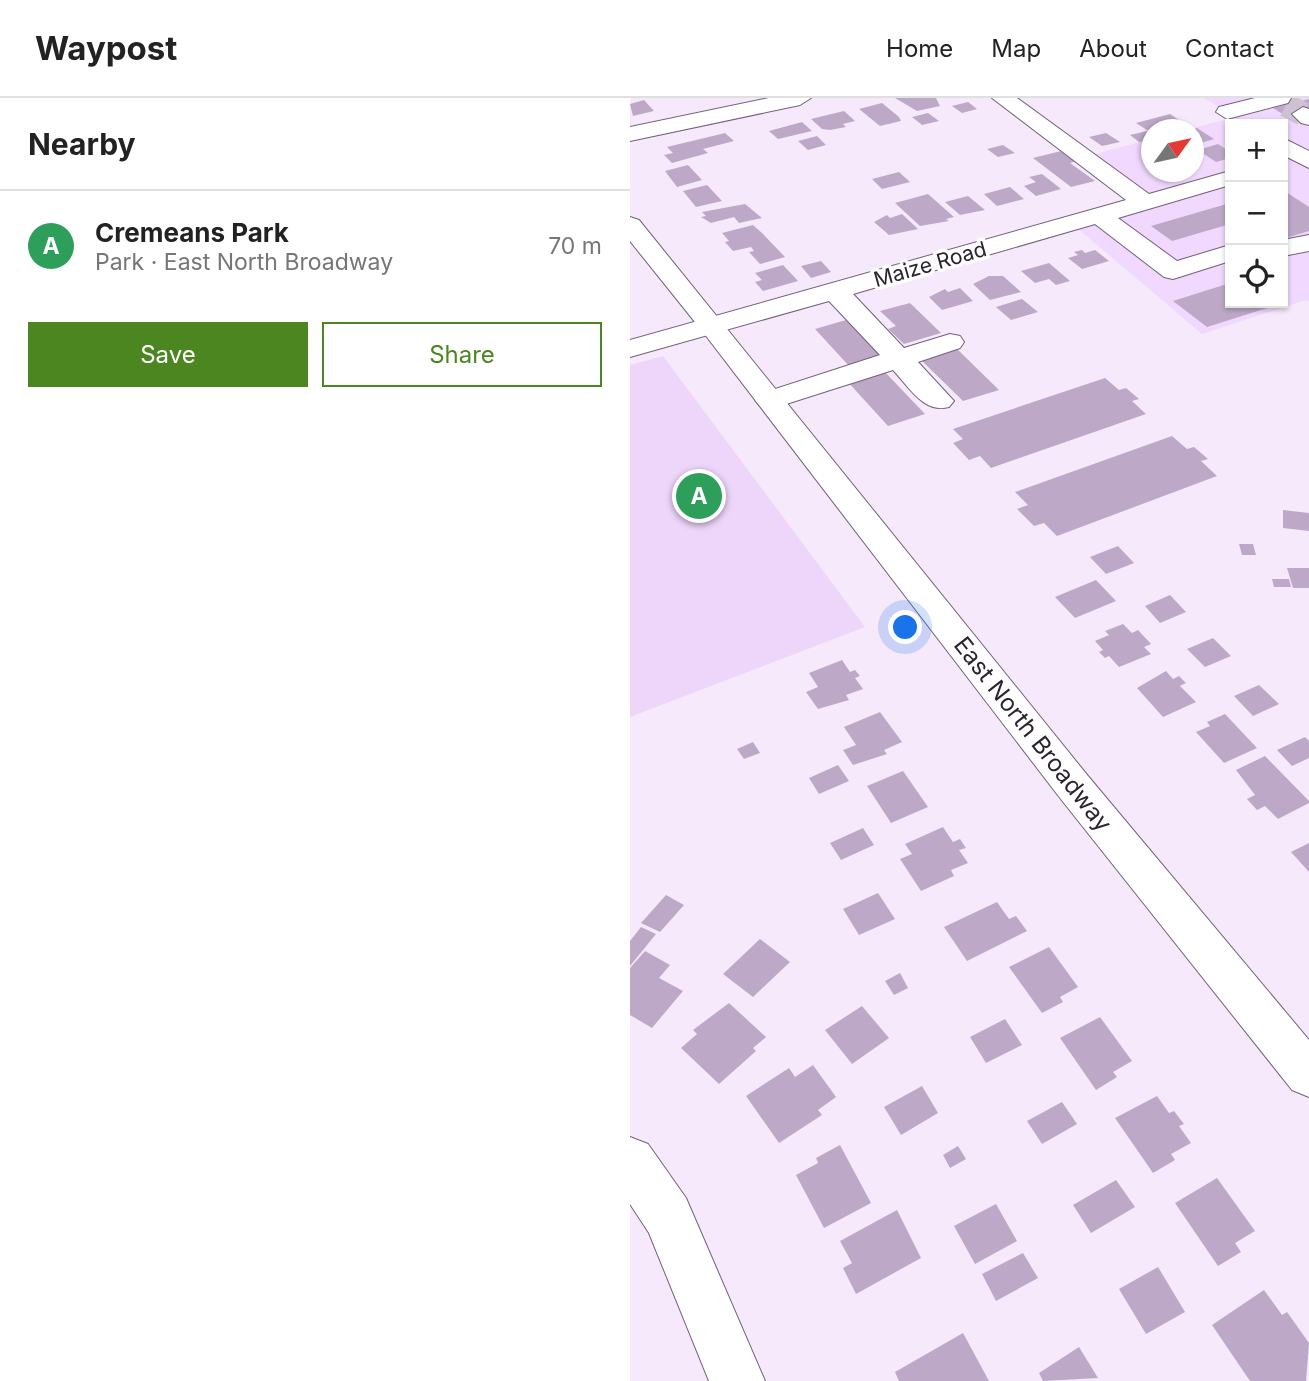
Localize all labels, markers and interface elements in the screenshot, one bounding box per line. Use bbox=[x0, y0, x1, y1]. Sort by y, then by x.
text: Waypost bbox=[35, 28, 177, 68]
text: Home bbox=[886, 34, 953, 63]
text: Map bbox=[991, 34, 1041, 63]
text: About bbox=[1079, 34, 1147, 63]
text: Contact bbox=[1185, 34, 1274, 63]
north arrow bbox=[1141, 119, 1204, 182]
map controls bbox=[1225, 119, 1288, 308]
button: + bbox=[1225, 119, 1288, 182]
text: Nearby bbox=[28, 126, 136, 162]
button: − bbox=[1225, 182, 1288, 245]
text: Cremeans Park bbox=[95, 217, 289, 248]
text: A bbox=[42, 232, 60, 260]
text: 70 m bbox=[548, 232, 602, 260]
street label: Maize Road bbox=[871, 236, 989, 292]
button: locate bbox=[1225, 245, 1288, 308]
text: Park · East North Broadway bbox=[95, 248, 393, 276]
button: Save bbox=[28, 322, 308, 387]
button: Share bbox=[322, 322, 602, 387]
pin: A bbox=[676, 470, 722, 522]
your location bbox=[888, 610, 922, 644]
street label: East North Broadway bbox=[948, 631, 1118, 837]

